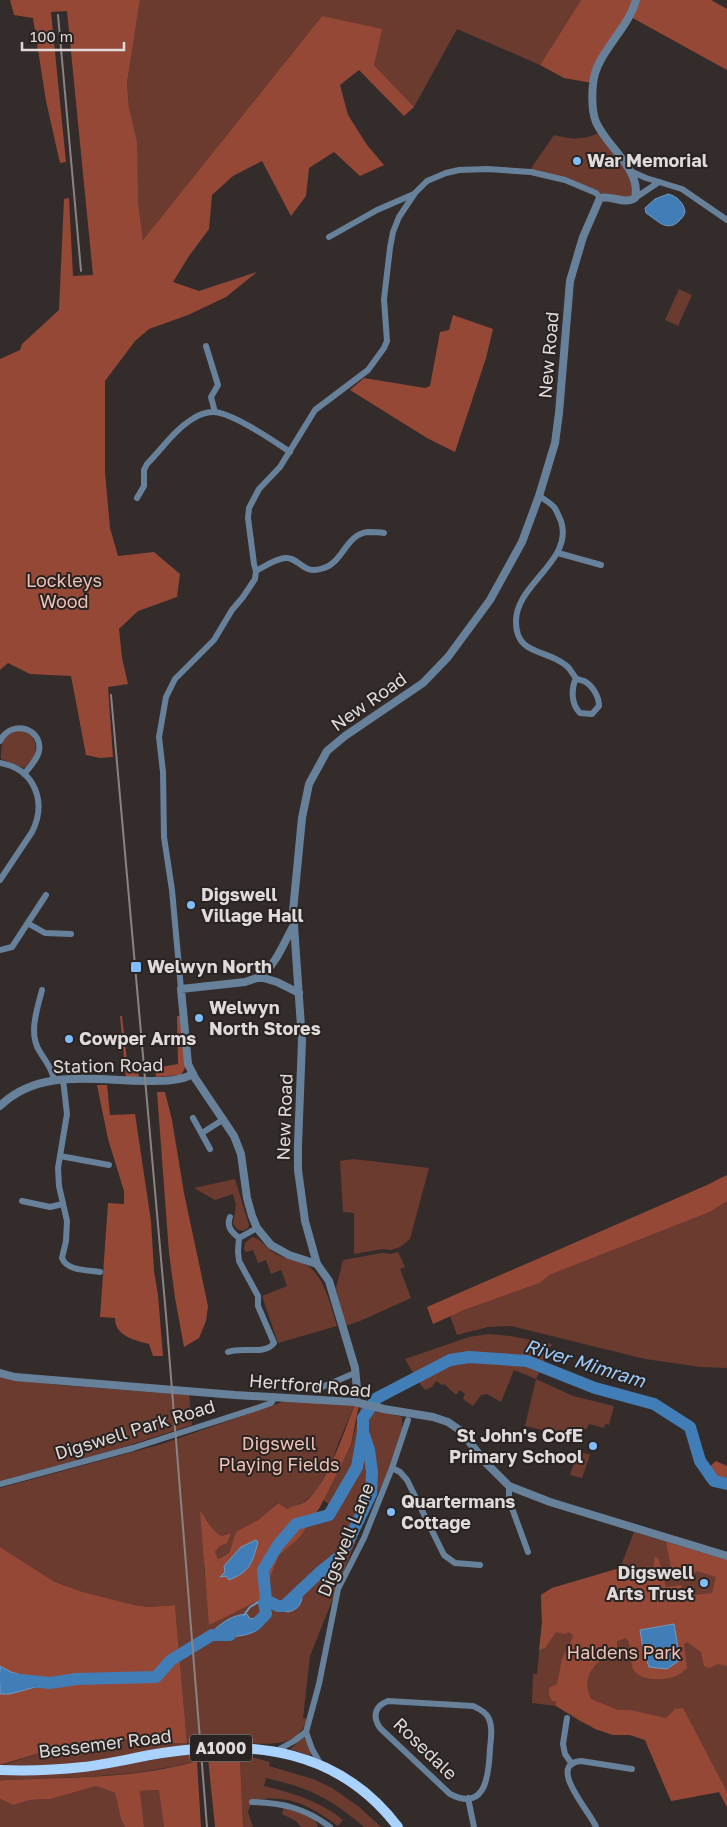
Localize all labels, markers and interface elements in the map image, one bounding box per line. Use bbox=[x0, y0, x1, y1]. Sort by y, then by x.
scale bar bbox=[22, 20, 125, 52]
text: 100 m bbox=[30, 27, 73, 45]
place label: War Memorial bbox=[587, 149, 708, 171]
marker: War Memorial bbox=[571, 155, 583, 167]
street label: New Road bbox=[533, 311, 563, 399]
park label: Lockleys Wood bbox=[26, 569, 102, 612]
street label: New Road bbox=[326, 667, 410, 735]
place label: Digswell Village Hall bbox=[201, 883, 304, 926]
marker: Digswell Village Hall bbox=[185, 899, 197, 911]
place label: Welwyn North bbox=[147, 955, 272, 977]
marker: Welwyn North bbox=[129, 960, 143, 974]
place label: Welwyn North Stores bbox=[209, 996, 321, 1039]
marker: Welwyn North Stores bbox=[193, 1012, 205, 1024]
place label: Cowper Arms bbox=[79, 1027, 196, 1049]
marker: Cowper Arms bbox=[63, 1033, 75, 1045]
street label: Station Road bbox=[52, 1053, 164, 1077]
street label: New Road bbox=[271, 1073, 297, 1161]
water label: River Mimram bbox=[522, 1333, 649, 1392]
street label: Hertford Road bbox=[248, 1369, 372, 1401]
street label: Digswell Park Road bbox=[52, 1394, 218, 1464]
place label: St John's CofE Primary School bbox=[449, 1424, 583, 1467]
park label: Digswell Playing Fields bbox=[218, 1432, 340, 1475]
marker: St John's CofE Primary School bbox=[587, 1440, 599, 1452]
street label: Digswell Lane bbox=[312, 1479, 378, 1600]
place label: Quartermans Cottage bbox=[401, 1490, 515, 1533]
marker: Quartermans Cottage bbox=[385, 1506, 397, 1518]
place label: Digswell Arts Trust bbox=[606, 1561, 694, 1604]
marker: Digswell Arts Trust bbox=[698, 1577, 710, 1589]
park label: Haldens Park bbox=[566, 1641, 682, 1663]
street label: Rosedale bbox=[389, 1713, 462, 1784]
street label: Bessemer Road bbox=[37, 1724, 173, 1762]
road number: A1000 bbox=[190, 1735, 252, 1762]

